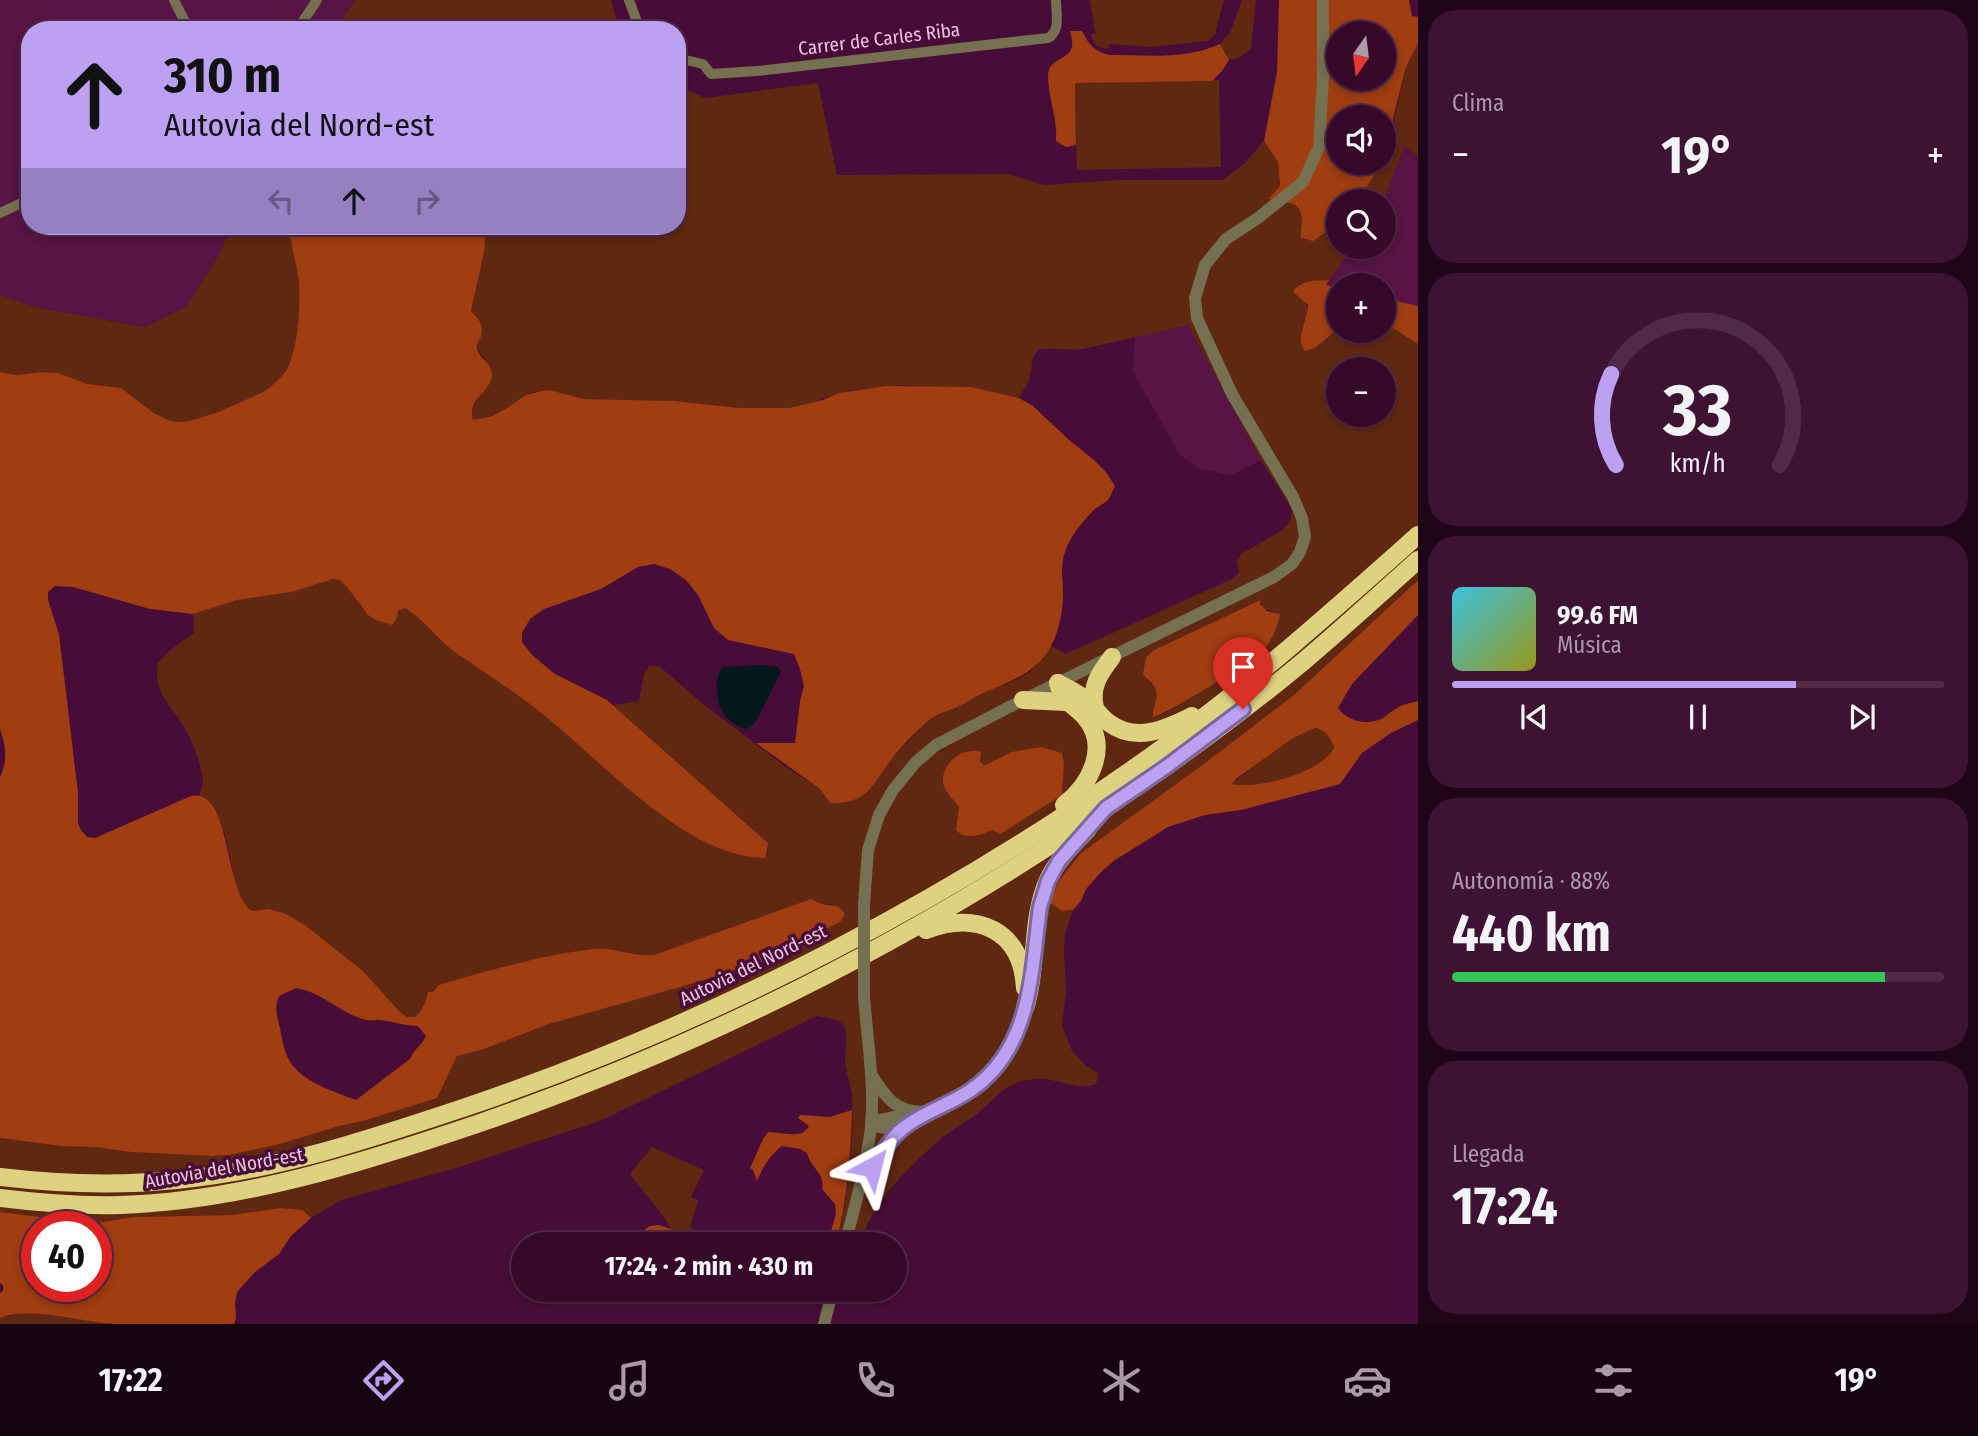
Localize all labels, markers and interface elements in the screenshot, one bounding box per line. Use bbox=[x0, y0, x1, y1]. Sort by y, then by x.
street label: Carrer de Carles Riba bbox=[797, 18, 961, 60]
north arrow bbox=[1326, 21, 1396, 91]
map controls bbox=[1326, 21, 1396, 427]
text: 310 m bbox=[164, 46, 281, 105]
icon: ahead bbox=[49, 49, 140, 140]
text: Clima bbox=[1452, 89, 1504, 117]
button: sound bbox=[1326, 105, 1396, 175]
text: Autovia del Nord-est bbox=[164, 106, 434, 144]
text: 19° bbox=[1661, 124, 1735, 187]
text: − bbox=[1452, 132, 1469, 178]
text: + bbox=[1927, 132, 1944, 178]
icon: left bbox=[262, 182, 300, 220]
icon: ahead bbox=[335, 182, 373, 220]
icon: right bbox=[408, 182, 446, 220]
button: search bbox=[1326, 189, 1396, 259]
button: + bbox=[1326, 273, 1396, 343]
button: − bbox=[1326, 357, 1396, 427]
text: 33 bbox=[1663, 368, 1732, 455]
text: km/h bbox=[1670, 449, 1726, 479]
text: 99.6 FM bbox=[1557, 600, 1638, 631]
text: Música bbox=[1557, 631, 1622, 659]
pin bbox=[1213, 637, 1273, 709]
icon: arrive bbox=[1224, 648, 1262, 686]
icon: previous bbox=[1515, 698, 1553, 736]
icon: pause bbox=[1679, 698, 1717, 736]
icon: next bbox=[1843, 698, 1881, 736]
text: Autonomía · 88% bbox=[1452, 867, 1610, 895]
text: 440 km bbox=[1452, 902, 1611, 965]
street label: Autovia del Nord-est bbox=[676, 919, 831, 1010]
position arrow bbox=[835, 1130, 909, 1204]
text: Llegada bbox=[1452, 1140, 1524, 1168]
street label: Autovia del Nord-est bbox=[143, 1143, 306, 1193]
text: 17:24 bbox=[1452, 1175, 1558, 1238]
speed limit sign: 40 bbox=[21, 1211, 112, 1302]
text: 17:24 · 2 min · 430 m bbox=[605, 1251, 813, 1282]
icon: directions bbox=[359, 1356, 408, 1405]
icon: music bbox=[605, 1356, 654, 1405]
icon: phone bbox=[851, 1356, 900, 1405]
icon: climate bbox=[1097, 1356, 1146, 1405]
icon: car bbox=[1343, 1356, 1392, 1405]
icon: filters bbox=[1589, 1356, 1638, 1405]
text: 17:22 bbox=[98, 1361, 163, 1399]
text: 19° bbox=[1834, 1361, 1880, 1399]

